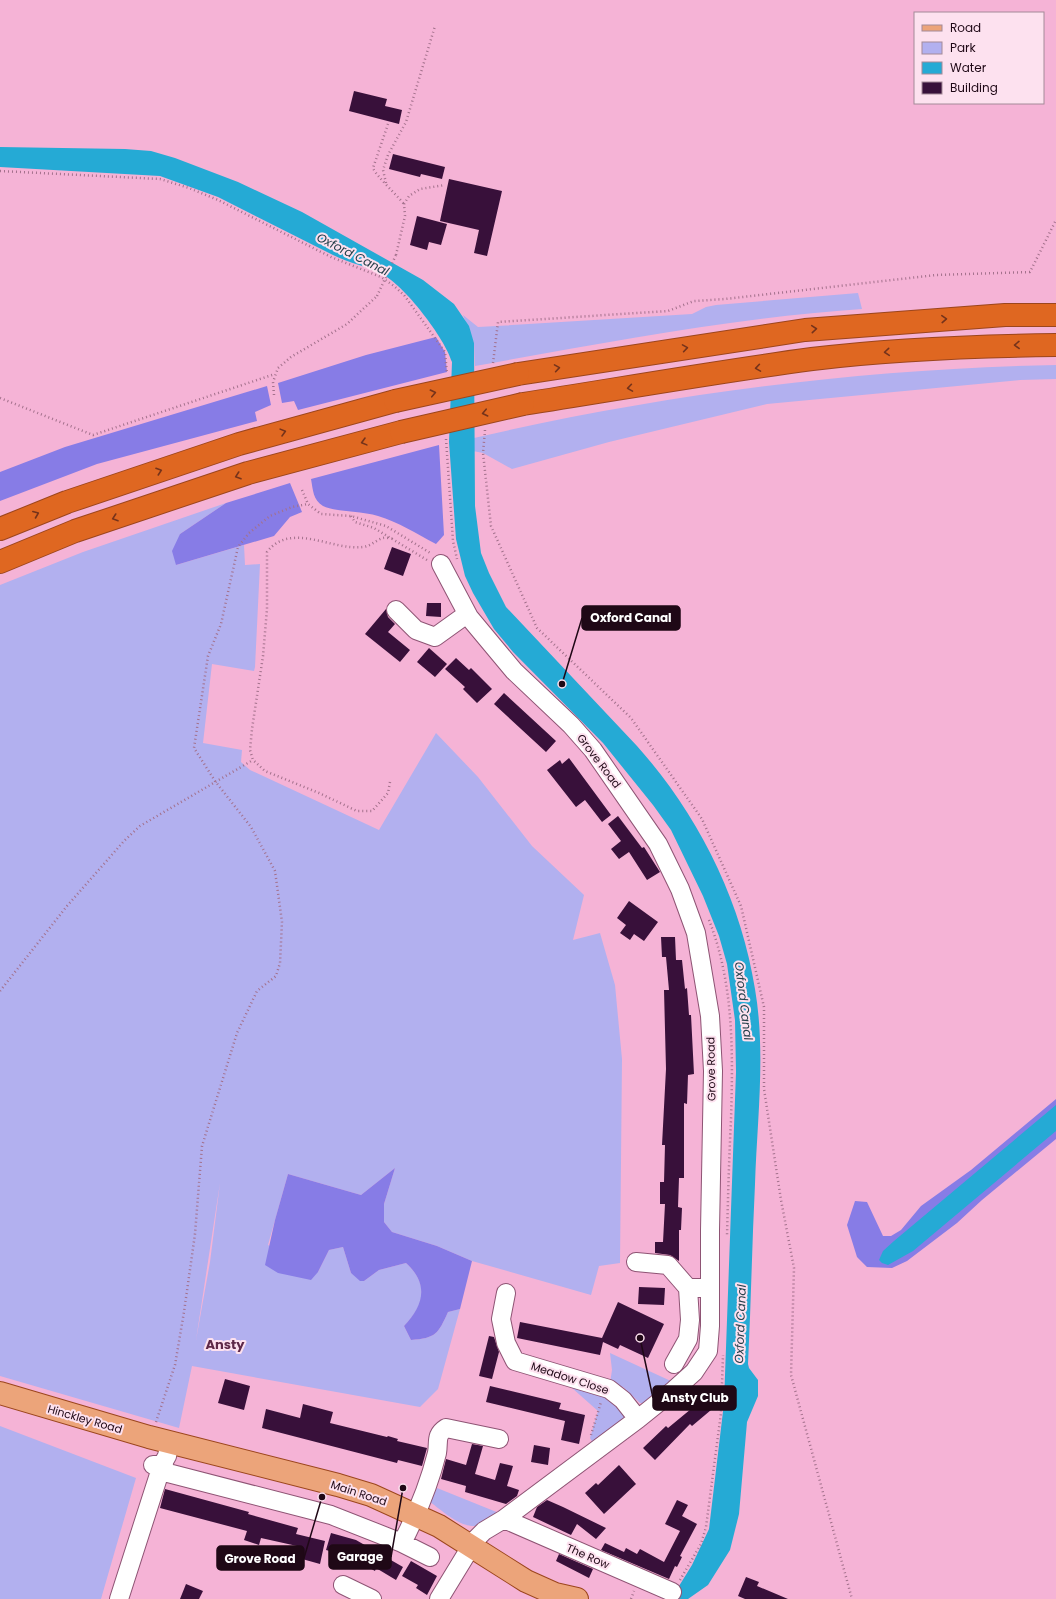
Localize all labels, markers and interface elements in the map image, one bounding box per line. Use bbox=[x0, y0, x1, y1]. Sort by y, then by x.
legend bbox=[914, 12, 1044, 104]
text: Road bbox=[950, 19, 981, 36]
text: Park bbox=[950, 39, 977, 56]
text: Water bbox=[950, 59, 987, 76]
text: Building bbox=[950, 79, 998, 96]
water label: Oxford Canal bbox=[314, 228, 392, 280]
one-way arrow bbox=[941, 315, 947, 324]
one-way arrow bbox=[811, 325, 817, 334]
one-way arrow bbox=[1014, 341, 1020, 349]
one-way arrow bbox=[682, 344, 688, 353]
one-way arrow bbox=[884, 348, 890, 357]
one-way arrow bbox=[755, 363, 761, 372]
one-way arrow bbox=[554, 364, 560, 373]
one-way arrow bbox=[627, 383, 633, 392]
one-way arrow bbox=[430, 389, 436, 397]
one-way arrow bbox=[481, 408, 488, 416]
one-way arrow bbox=[279, 428, 286, 437]
one-way arrow bbox=[360, 437, 367, 446]
one-way arrow bbox=[155, 467, 162, 476]
one-way arrow bbox=[235, 472, 242, 480]
one-way arrow bbox=[32, 511, 40, 519]
one-way arrow bbox=[112, 513, 119, 521]
callout: Oxford Canal bbox=[582, 606, 680, 630]
text: Oxford Canal bbox=[590, 609, 672, 626]
street label: Grove Road bbox=[573, 731, 625, 791]
water label: Oxford Canal bbox=[731, 961, 757, 1041]
street label: Grove Road bbox=[702, 1037, 720, 1101]
water label: Oxford Canal bbox=[730, 1284, 750, 1364]
district label: Ansty bbox=[205, 1335, 245, 1354]
street label: Meadow Close bbox=[529, 1358, 611, 1398]
callout: Ansty Club bbox=[653, 1386, 736, 1410]
text: Ansty Club bbox=[661, 1389, 729, 1406]
street label: Hinckley Road bbox=[46, 1401, 124, 1437]
street label: Main Road bbox=[329, 1476, 389, 1510]
street label: The Row bbox=[564, 1539, 612, 1573]
callout: Garage bbox=[329, 1545, 391, 1569]
callout: Grove Road bbox=[217, 1546, 304, 1570]
text: Garage bbox=[337, 1548, 384, 1565]
text: Grove Road bbox=[224, 1550, 296, 1567]

